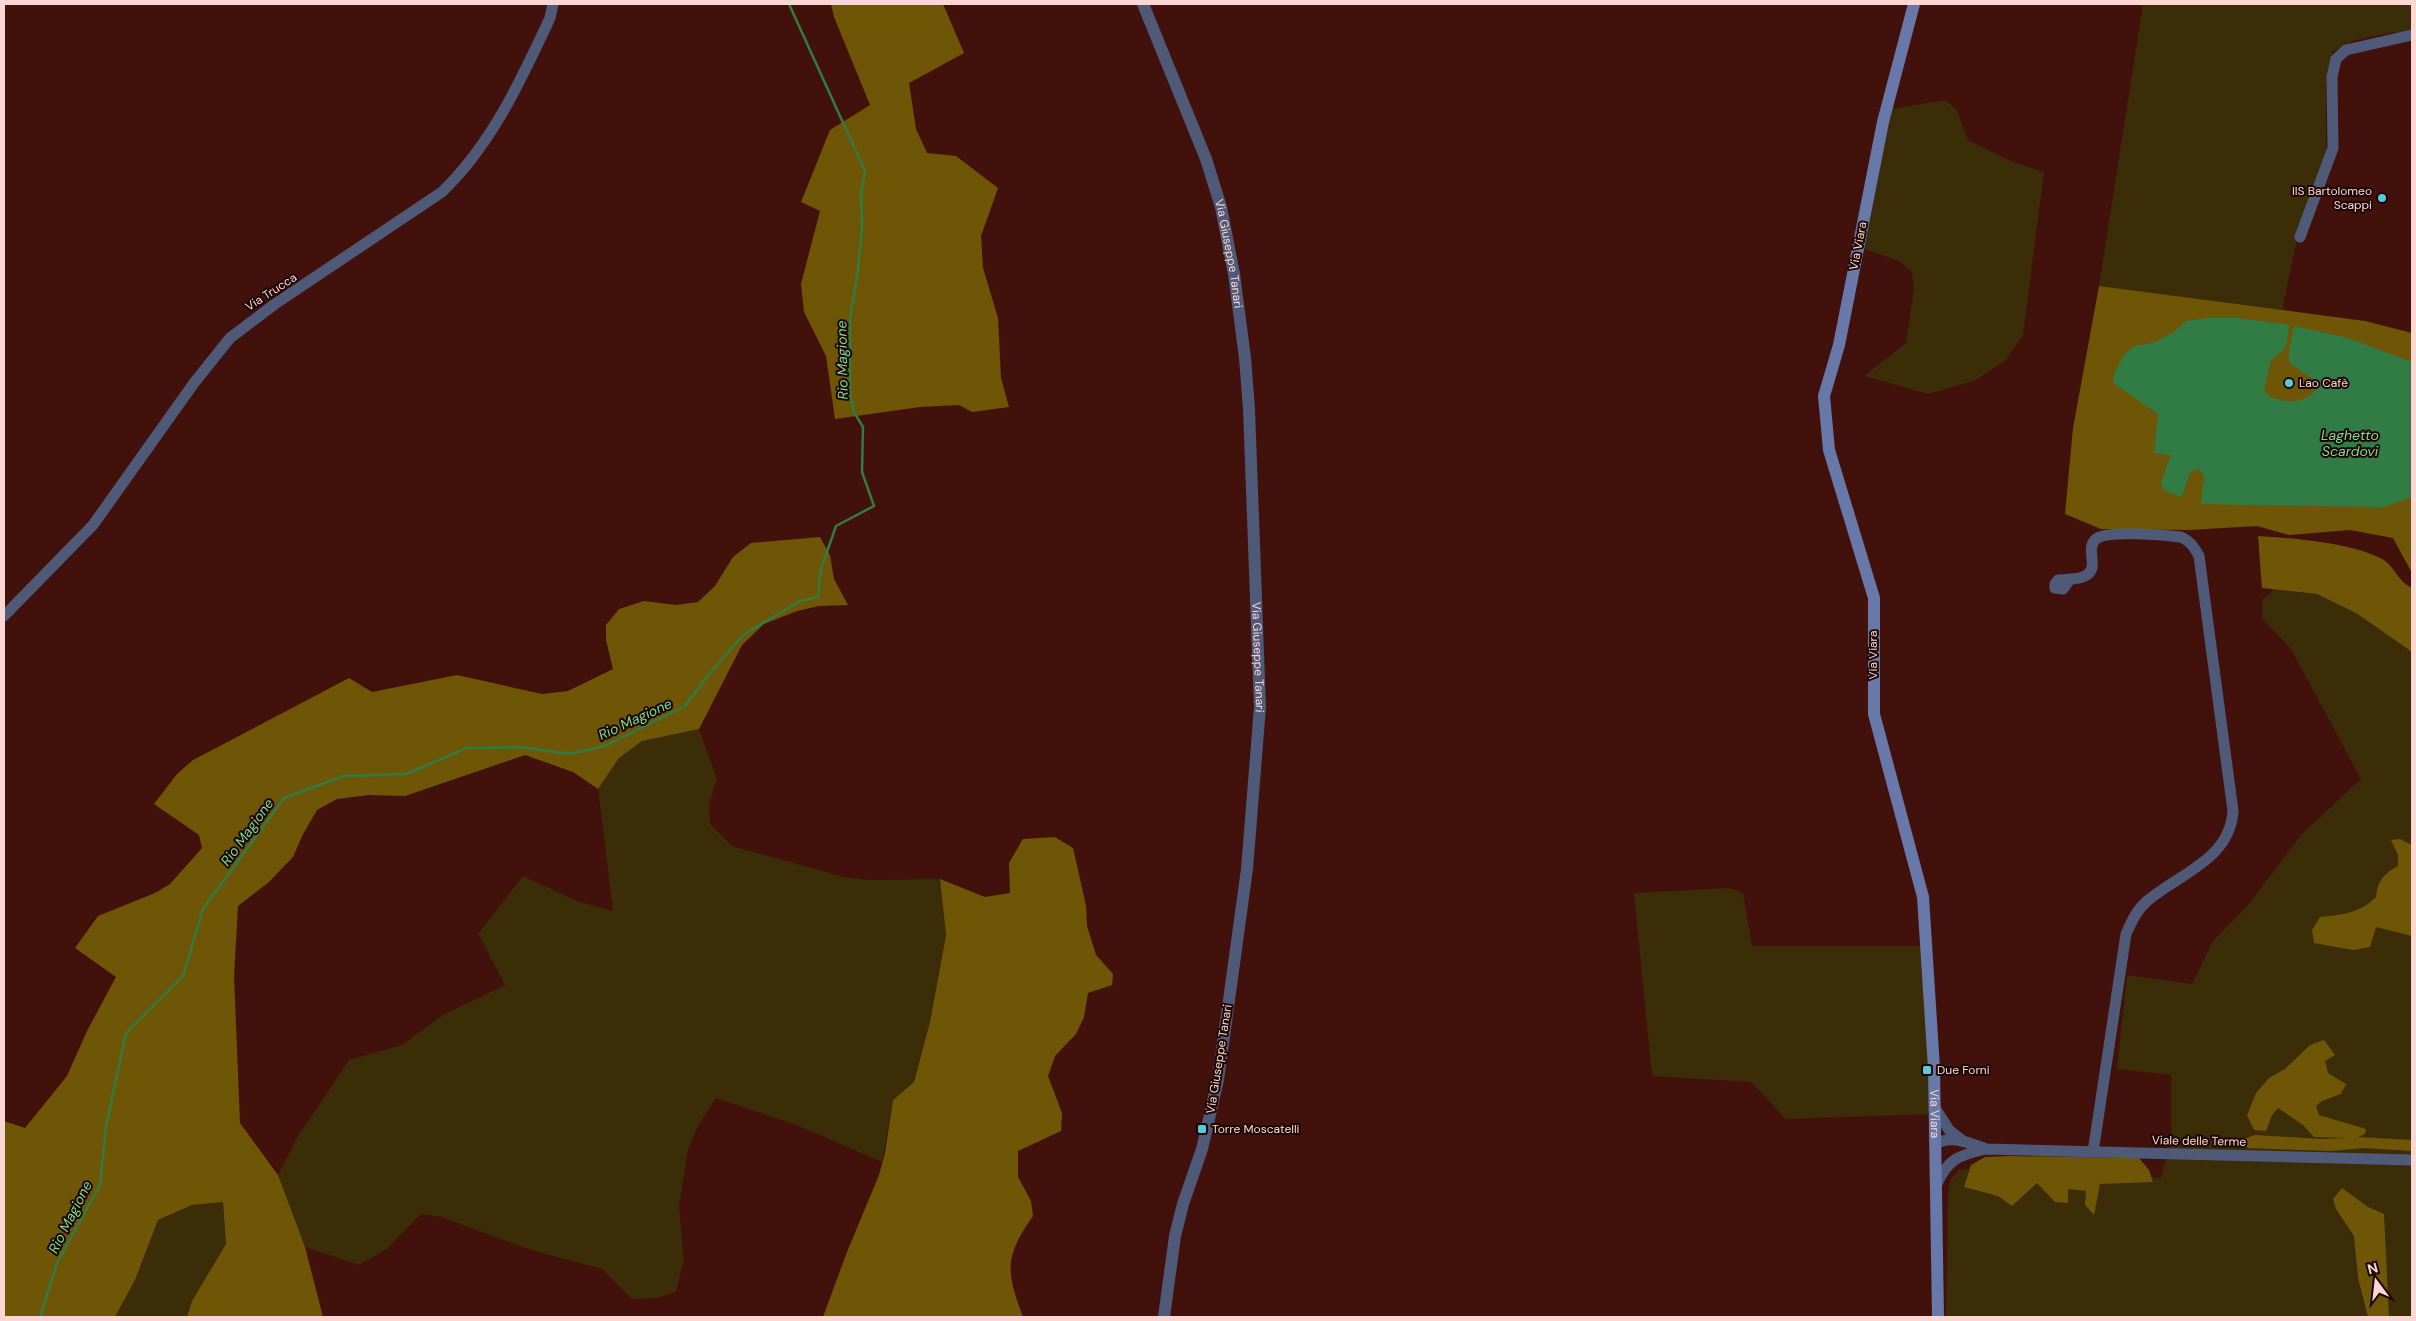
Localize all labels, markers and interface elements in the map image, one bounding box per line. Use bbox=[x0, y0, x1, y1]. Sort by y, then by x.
place label: IIS Bartolomeo Scappi bbox=[2292, 183, 2372, 213]
marker: IIS Bartolomeo Scappi bbox=[2376, 192, 2388, 204]
street label: Via Giuseppe Tanari bbox=[1211, 197, 1246, 309]
street label: Via Viara bbox=[1845, 220, 1871, 272]
street label: Via Trucca bbox=[242, 269, 300, 315]
water label: Rio Magione bbox=[832, 320, 852, 400]
place label: Lao Cafè bbox=[2299, 375, 2348, 391]
marker: Lao Cafè bbox=[2283, 377, 2295, 389]
water label: Laghetto Scardovi bbox=[2321, 426, 2379, 460]
street label: Via Giuseppe Tanari bbox=[1248, 602, 1268, 713]
street label: Via Viara bbox=[1865, 630, 1881, 680]
water label: Rio Magione bbox=[595, 694, 675, 744]
water label: Rio Magione bbox=[217, 795, 278, 869]
street label: Via Giuseppe Tanari bbox=[1202, 1003, 1236, 1115]
place label: Due Forni bbox=[1937, 1062, 1990, 1078]
marker: Due Forni bbox=[1921, 1064, 1933, 1076]
street label: Via Viara bbox=[1926, 1089, 1943, 1138]
place label: Torre Moscatelli bbox=[1212, 1121, 1300, 1137]
marker: Torre Moscatelli bbox=[1196, 1123, 1208, 1135]
street label: Viale delle Terme bbox=[2152, 1132, 2246, 1150]
water label: Rio Magione bbox=[44, 1178, 96, 1256]
north arrow bbox=[2351, 1256, 2401, 1306]
text: N bbox=[2365, 1258, 2380, 1278]

